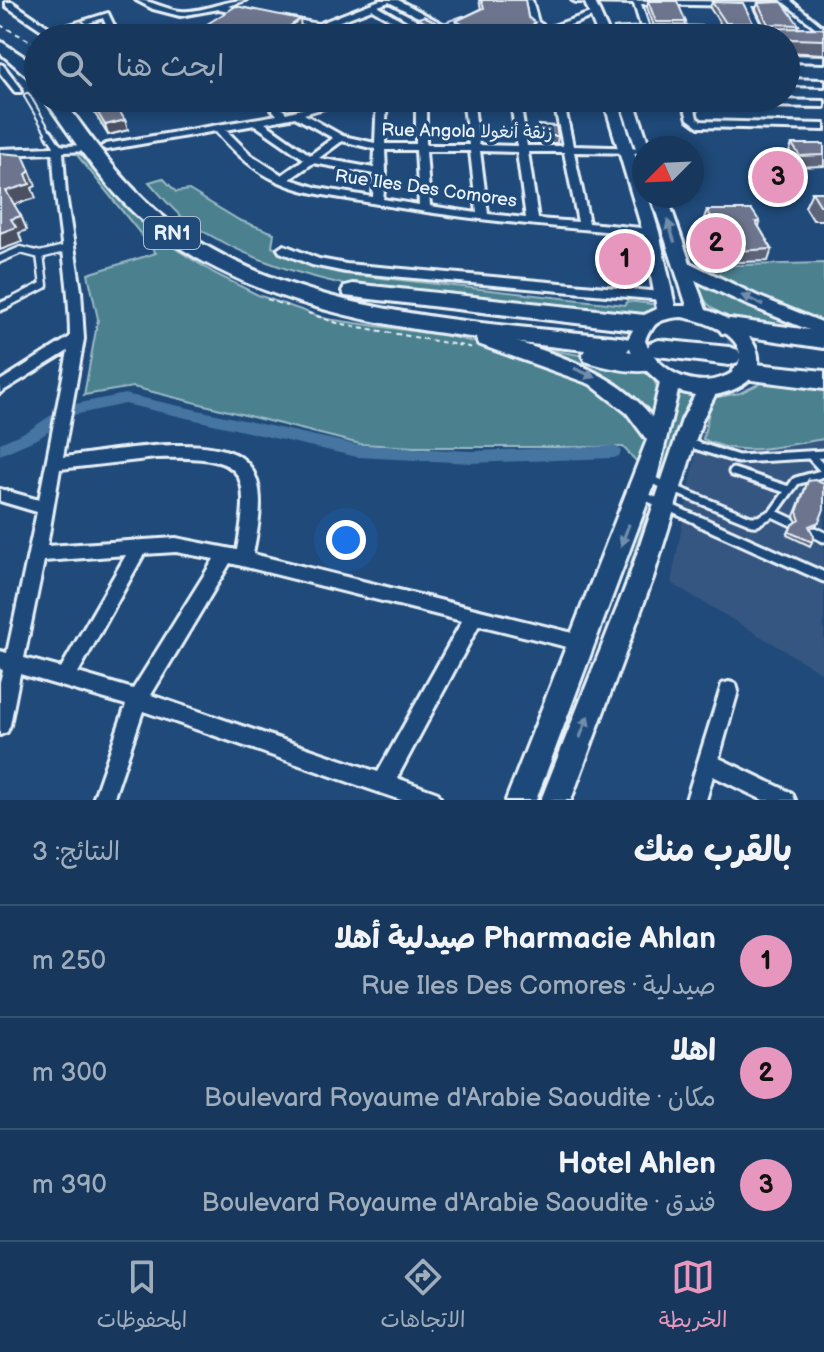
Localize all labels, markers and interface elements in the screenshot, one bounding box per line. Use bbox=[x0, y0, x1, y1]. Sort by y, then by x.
search box bbox=[24, 24, 800, 112]
icon: search bbox=[52, 46, 96, 90]
text: ابحث هنا bbox=[116, 49, 224, 85]
street label: Rue Angola زنقة أنغولا bbox=[381, 120, 553, 143]
north arrow bbox=[632, 136, 704, 208]
pin: 3 bbox=[752, 147, 804, 207]
street label: Rue Iles Des Comores bbox=[334, 165, 518, 212]
pin: 2 bbox=[690, 213, 742, 273]
road number: RN1 bbox=[144, 217, 200, 249]
one-way arrow bbox=[664, 219, 676, 243]
pin: 1 bbox=[599, 229, 651, 289]
one-way arrow bbox=[740, 294, 764, 307]
one-way arrow bbox=[573, 367, 597, 380]
your location bbox=[326, 520, 366, 560]
one-way arrow bbox=[618, 523, 630, 547]
one-way arrow bbox=[578, 715, 591, 739]
text: بالقرب منك bbox=[634, 830, 792, 871]
text: النتائج: 3 bbox=[32, 837, 120, 868]
text: Pharmacie Ahlan صيدلية أهلا bbox=[334, 921, 716, 957]
text: 250 m bbox=[32, 946, 106, 977]
text: 1 bbox=[761, 946, 771, 977]
text: صيدلية · Rue Iles Des Comores bbox=[361, 971, 716, 1002]
text: اهلا bbox=[671, 1033, 716, 1069]
text: 300 m bbox=[32, 1058, 107, 1089]
text: 2 bbox=[758, 1058, 774, 1089]
text: مكان · Boulevard Royaume d'Arabie Saoudite bbox=[204, 1083, 716, 1114]
text: Hotel Ahlen bbox=[558, 1146, 716, 1182]
text: 390 m bbox=[32, 1170, 107, 1201]
text: 3 bbox=[758, 1170, 774, 1201]
text: فندق · Boulevard Royaume d'Arabie Saoudite bbox=[202, 1188, 716, 1219]
tab: المحفوظات bbox=[97, 1255, 187, 1339]
tab: الاتجاهات bbox=[381, 1255, 465, 1339]
tab: الخريطة bbox=[659, 1255, 727, 1339]

